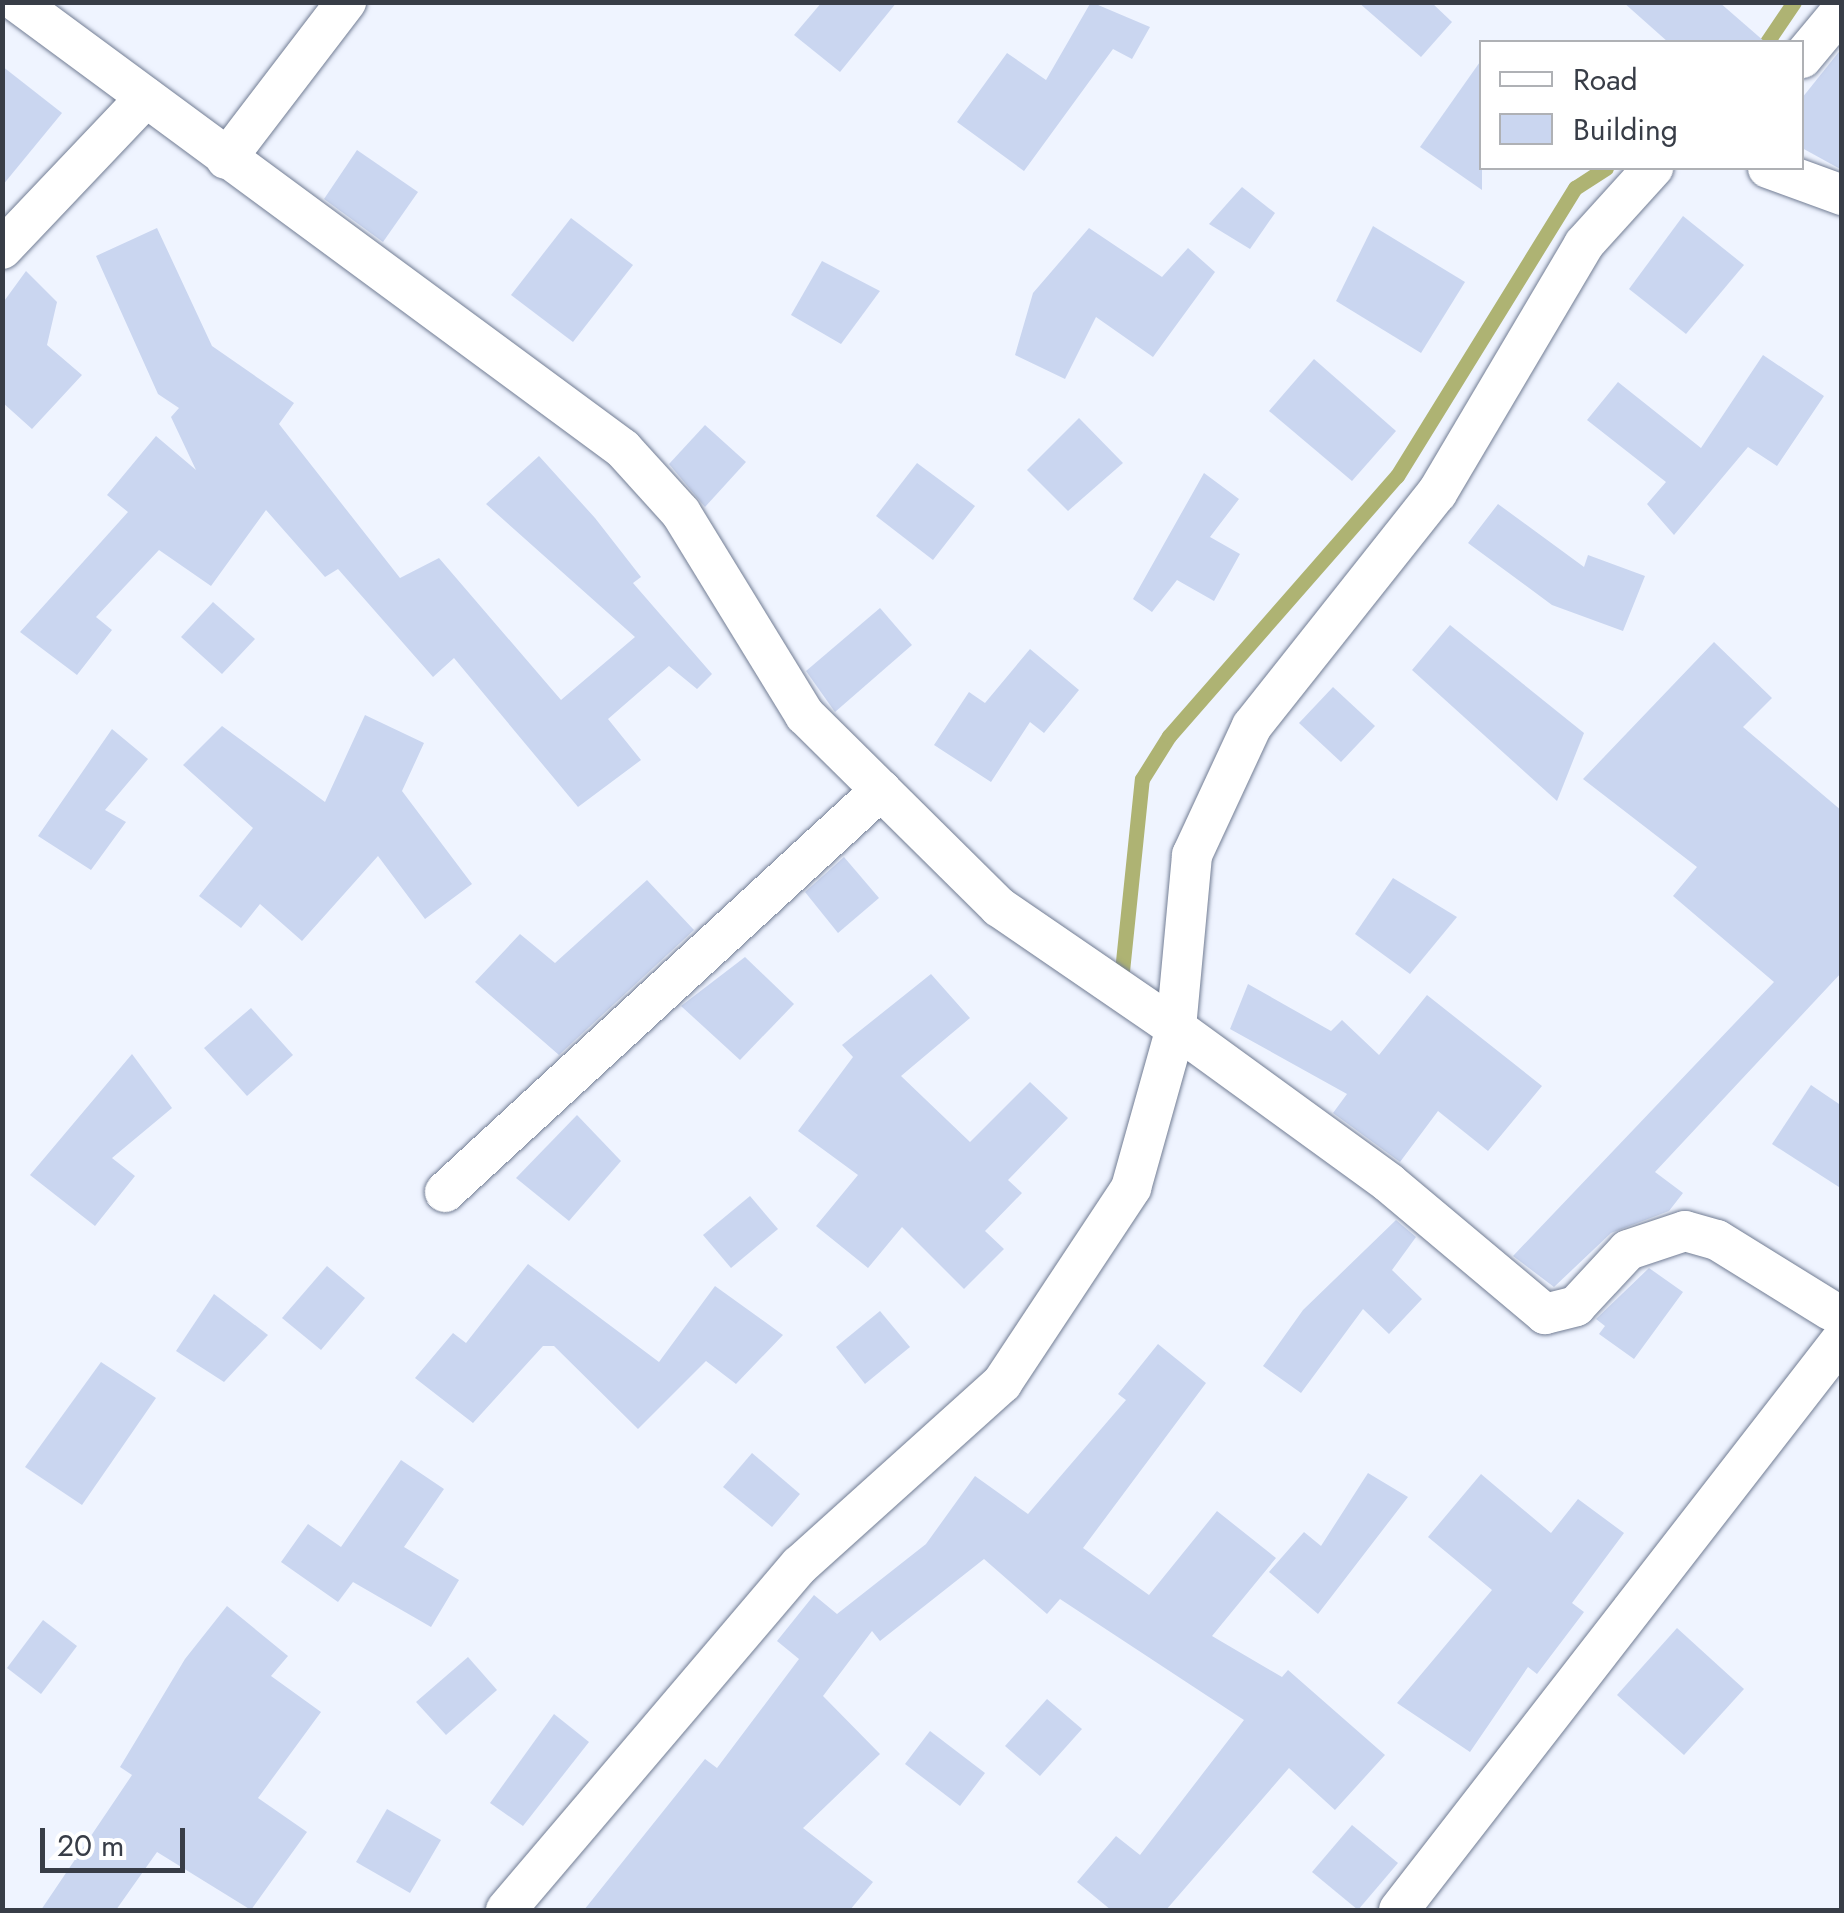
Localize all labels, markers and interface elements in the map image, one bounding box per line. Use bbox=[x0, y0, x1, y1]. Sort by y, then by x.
legend bbox=[1479, 40, 1804, 170]
text: Road bbox=[1573, 58, 1638, 101]
text: Building bbox=[1573, 108, 1678, 151]
scale bar bbox=[45, 1808, 190, 1870]
text: 20 m bbox=[57, 1824, 124, 1867]

